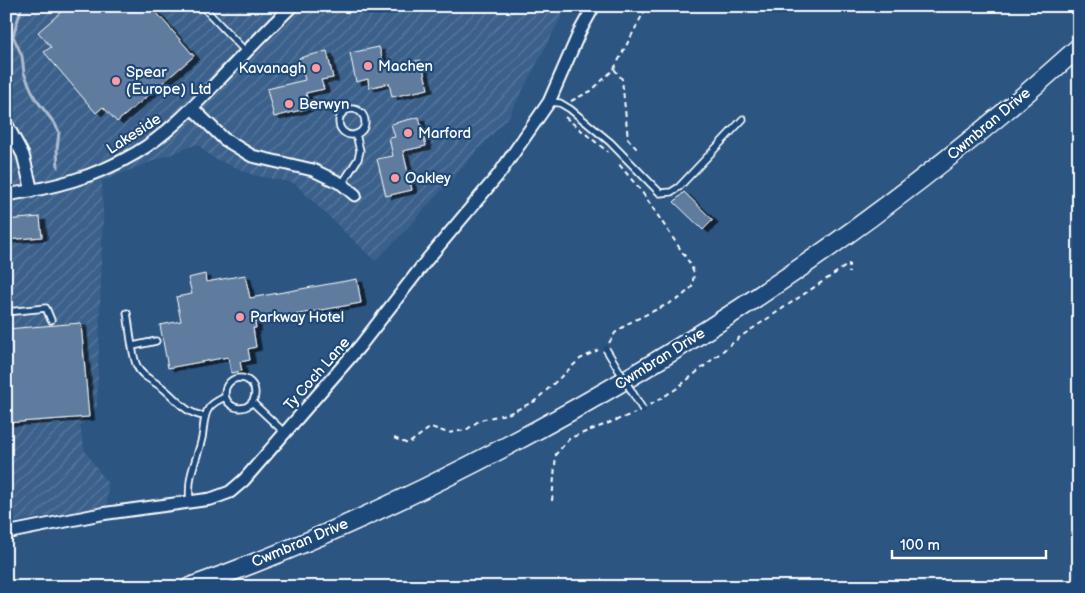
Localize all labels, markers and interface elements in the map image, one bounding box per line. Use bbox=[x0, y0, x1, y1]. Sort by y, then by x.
place label: Machen bbox=[378, 57, 433, 76]
place label: Kavanagh bbox=[239, 59, 306, 78]
marker: Machen bbox=[362, 60, 374, 72]
marker: Kavanagh bbox=[310, 62, 322, 74]
place label: Spear (Europe) Ltd bbox=[126, 63, 211, 99]
marker: Spear (Europe) Ltd bbox=[110, 75, 122, 87]
street label: Cwmbran Drive bbox=[943, 84, 1035, 164]
place label: Berwyn bbox=[299, 95, 349, 114]
marker: Berwyn bbox=[283, 98, 295, 110]
street label: Lakeside bbox=[103, 109, 165, 159]
place label: Marford bbox=[418, 124, 471, 143]
marker: Marford bbox=[402, 127, 414, 139]
place label: Oakley bbox=[405, 169, 451, 188]
marker: Oakley bbox=[389, 172, 401, 184]
place label: Parkway Hotel bbox=[250, 308, 344, 327]
marker: Parkway Hotel bbox=[234, 311, 246, 323]
street label: Cwmbran Drive bbox=[611, 324, 709, 394]
street label: Ty Coch Lane bbox=[280, 333, 354, 415]
street label: Cwmbran Drive bbox=[249, 514, 351, 572]
scale bar bbox=[892, 528, 1046, 560]
text: 100 m bbox=[900, 536, 940, 555]

